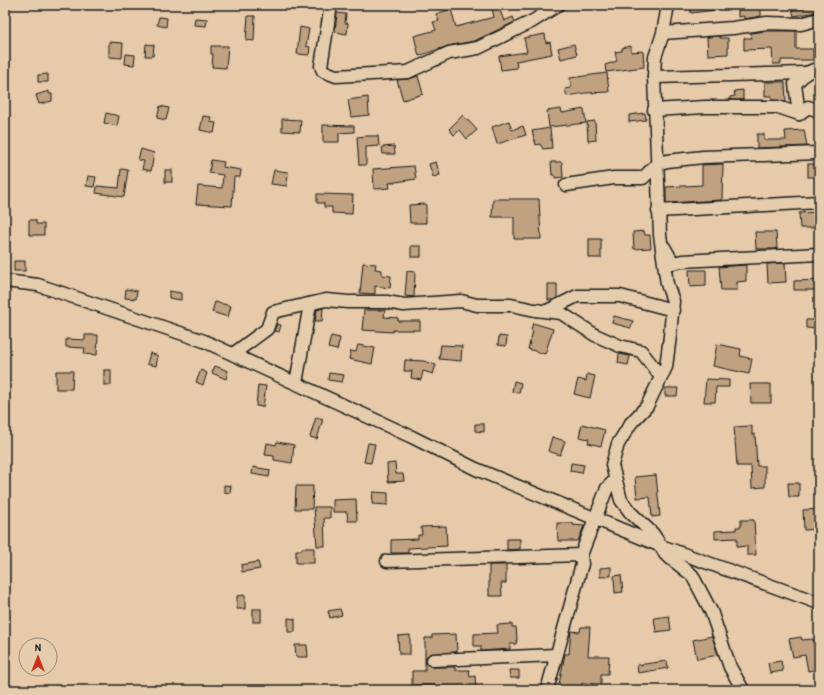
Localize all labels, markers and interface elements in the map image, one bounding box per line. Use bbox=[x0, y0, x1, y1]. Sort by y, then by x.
north arrow bbox=[18, 637, 58, 677]
text: N bbox=[35, 640, 41, 654]

